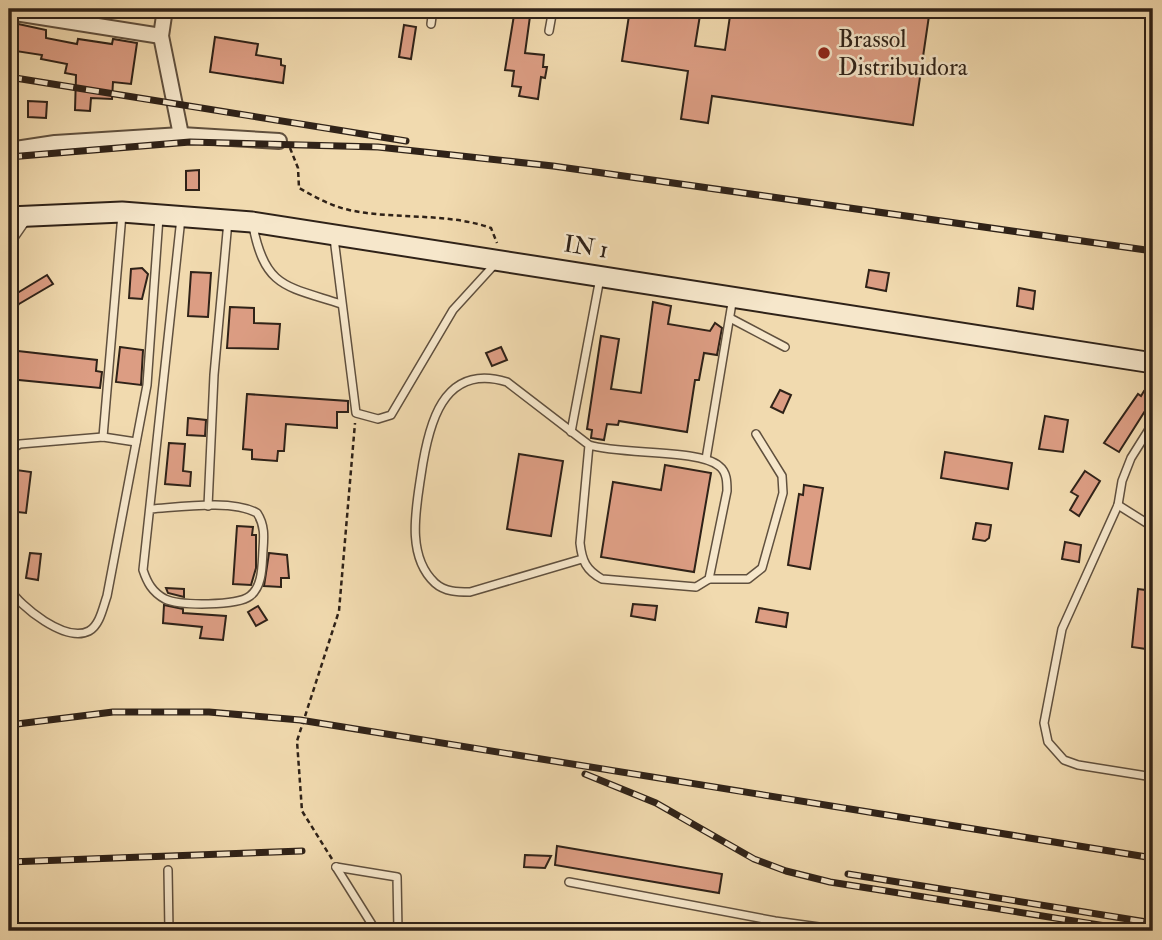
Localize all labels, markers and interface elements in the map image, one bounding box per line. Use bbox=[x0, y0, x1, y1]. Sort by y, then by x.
place label: Brassol Distribuidora bbox=[838, 24, 969, 83]
marker: Brassol Distribuidora bbox=[816, 45, 832, 61]
street label: IN 1 bbox=[561, 228, 611, 266]

